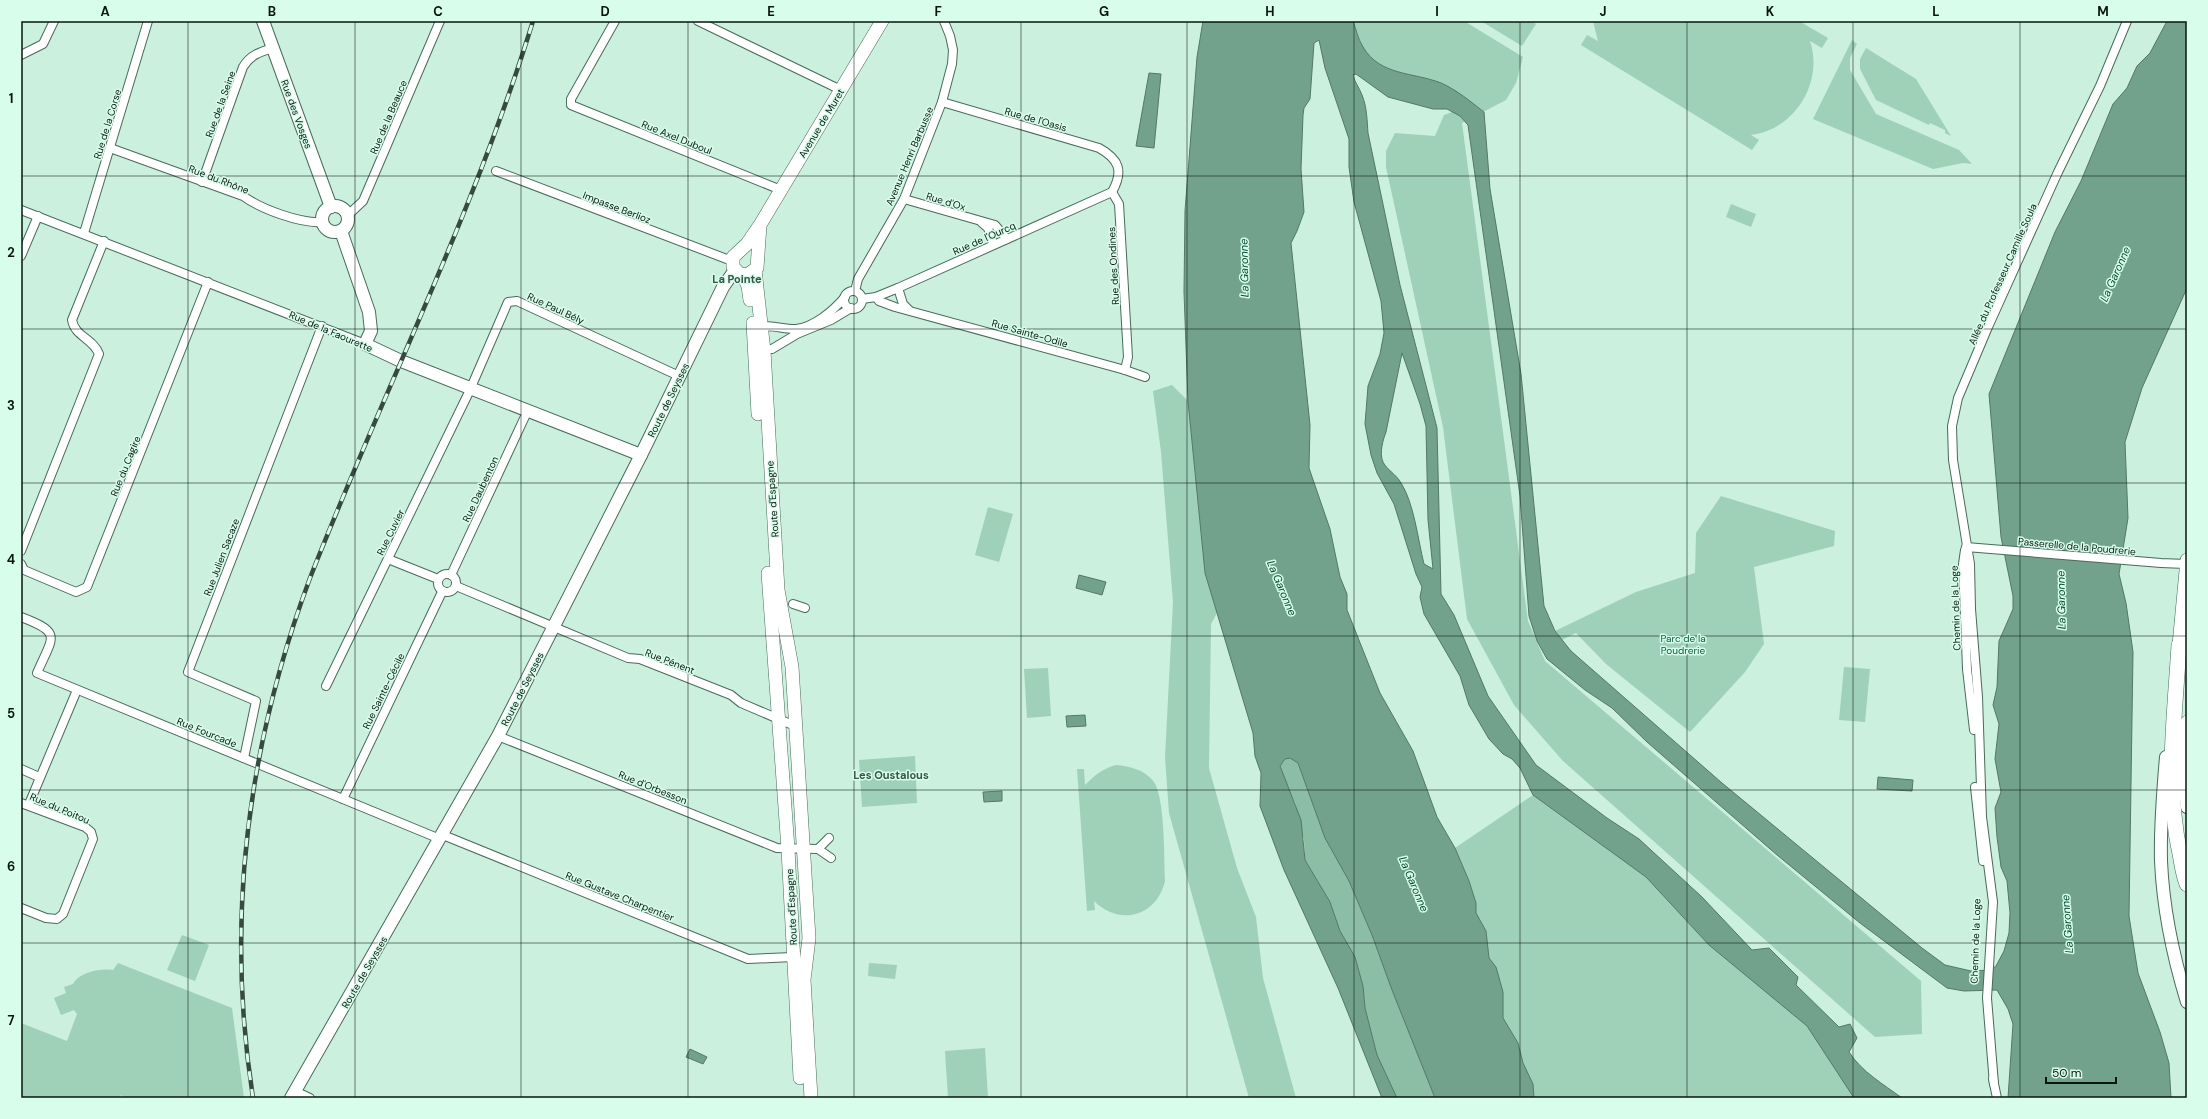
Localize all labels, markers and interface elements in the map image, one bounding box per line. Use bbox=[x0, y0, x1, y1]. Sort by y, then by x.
text: A bbox=[100, 3, 110, 20]
text: B bbox=[268, 3, 276, 20]
text: C bbox=[433, 3, 443, 20]
text: D bbox=[600, 3, 610, 20]
text: E bbox=[767, 3, 775, 20]
text: F bbox=[934, 3, 942, 20]
text: G bbox=[1099, 3, 1109, 20]
text: H bbox=[1265, 3, 1275, 20]
text: I bbox=[1435, 3, 1439, 20]
text: J bbox=[1599, 3, 1607, 20]
text: K bbox=[1766, 3, 1775, 20]
text: L bbox=[1932, 3, 1940, 20]
text: M bbox=[2097, 3, 2109, 20]
street label: Rue de la Seine bbox=[202, 69, 239, 139]
street label: Rue des Vosges bbox=[278, 78, 315, 151]
street label: Rue de la Beauce bbox=[367, 78, 410, 156]
street label: Avenue de Muret bbox=[796, 86, 847, 160]
street label: Rue de la Corse bbox=[91, 87, 124, 161]
text: 1 bbox=[9, 90, 13, 107]
street label: Avenue Henri Barbusse bbox=[883, 104, 936, 208]
street label: Rue de l'Oasis bbox=[1003, 104, 1068, 135]
street label: Rue Axel Duboul bbox=[640, 117, 714, 157]
street label: Rue du Rhône bbox=[187, 162, 251, 197]
street label: Impasse Berlioz bbox=[581, 189, 653, 227]
street label: Rue d'Ox bbox=[925, 189, 967, 214]
street label: Allée du Professeur Camille Soula bbox=[1965, 201, 2040, 347]
street label: Rue de l'Ourcq bbox=[951, 219, 1018, 258]
street label: Rue des Ondines bbox=[1105, 227, 1122, 305]
water label: La Garonne bbox=[1236, 239, 1252, 297]
text: 2 bbox=[7, 244, 15, 261]
water label: La Garonne bbox=[2097, 244, 2133, 304]
district label: La Pointe bbox=[712, 272, 762, 286]
street label: Rue Paul Bély bbox=[525, 290, 587, 327]
street label: Rue de la Faourette bbox=[287, 308, 375, 355]
street label: Rue Sainte-Odile bbox=[990, 316, 1070, 351]
street label: Route de Seysses bbox=[645, 361, 692, 440]
text: 3 bbox=[7, 397, 15, 414]
street label: Rue du Cagire bbox=[107, 434, 144, 499]
street label: Rue Daubenton bbox=[460, 454, 501, 524]
street label: Route d'Espagne bbox=[763, 460, 782, 538]
street label: Rue Cuvier bbox=[374, 507, 407, 558]
street label: Rue Julien Sacaze bbox=[201, 516, 242, 598]
street label: Passerelle de la Poudrerie bbox=[2018, 535, 2137, 558]
text: 4 bbox=[7, 551, 15, 568]
water label: La Garonne bbox=[1264, 558, 1300, 618]
street label: Chemin de la Loge bbox=[1948, 565, 1963, 651]
water label: La Garonne bbox=[2053, 571, 2069, 629]
park label: Parc de la Poudrerie bbox=[1660, 632, 1706, 657]
street label: Rue Pénent bbox=[643, 646, 697, 677]
street label: Route de Seysses bbox=[498, 650, 547, 728]
street label: Rue Sainte-Cécile bbox=[359, 651, 408, 731]
text: 5 bbox=[7, 705, 15, 722]
street label: Rue Fourcade bbox=[175, 715, 239, 750]
street label: Rue d'Orbesson bbox=[617, 768, 689, 807]
district label: Les Oustalous bbox=[853, 768, 929, 782]
street label: Rue du Poitou bbox=[28, 790, 92, 827]
water label: La Garonne bbox=[1396, 854, 1432, 914]
text: 6 bbox=[7, 858, 15, 875]
street label: Route d'Espagne bbox=[783, 868, 800, 946]
street label: Rue Gustave Charpentier bbox=[564, 869, 676, 924]
water label: La Garonne bbox=[2058, 894, 2076, 954]
street label: Chemin de la Loge bbox=[1968, 898, 1983, 984]
street label: Route de Seysses bbox=[338, 934, 390, 1011]
text: 7 bbox=[8, 1012, 15, 1029]
scale bar bbox=[2046, 1059, 2116, 1085]
text: 50 m bbox=[2052, 1065, 2081, 1081]

